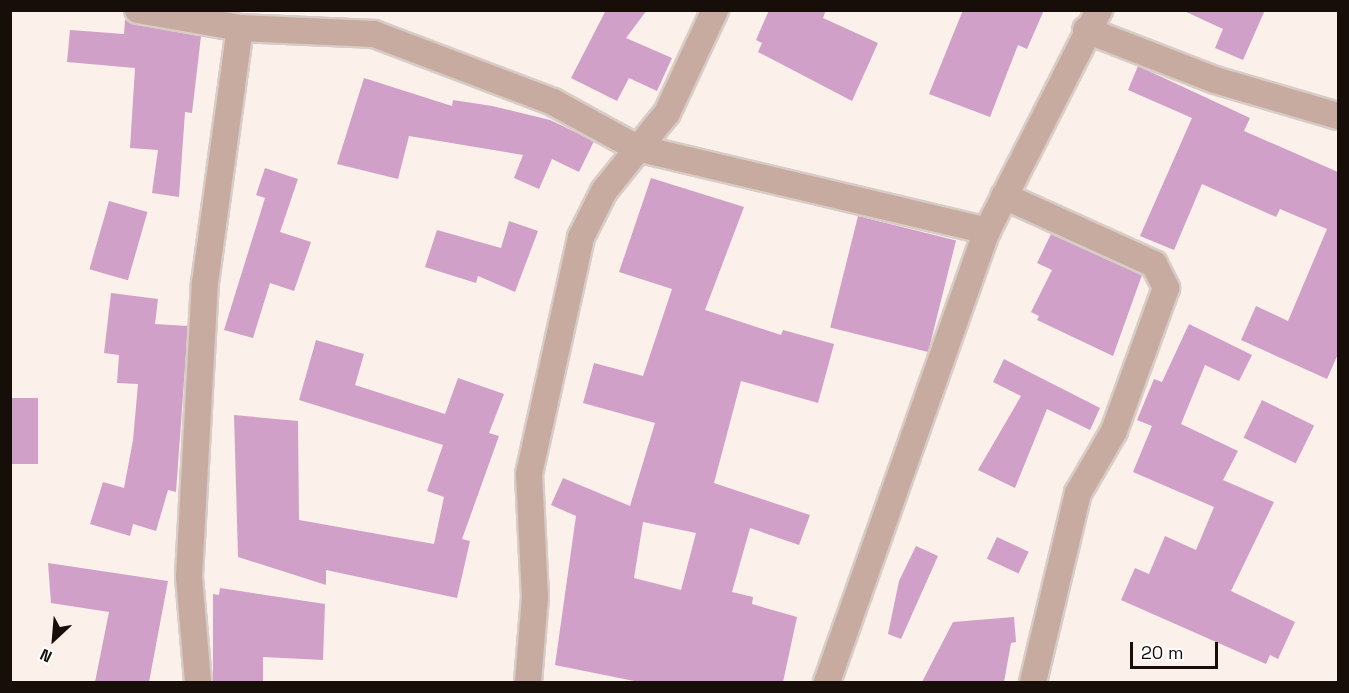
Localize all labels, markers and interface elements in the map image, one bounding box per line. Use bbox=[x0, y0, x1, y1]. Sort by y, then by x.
north arrow bbox=[24, 609, 84, 669]
scale bar bbox=[1133, 630, 1222, 668]
text: 20 m bbox=[1141, 641, 1184, 664]
text: N bbox=[36, 644, 55, 667]

